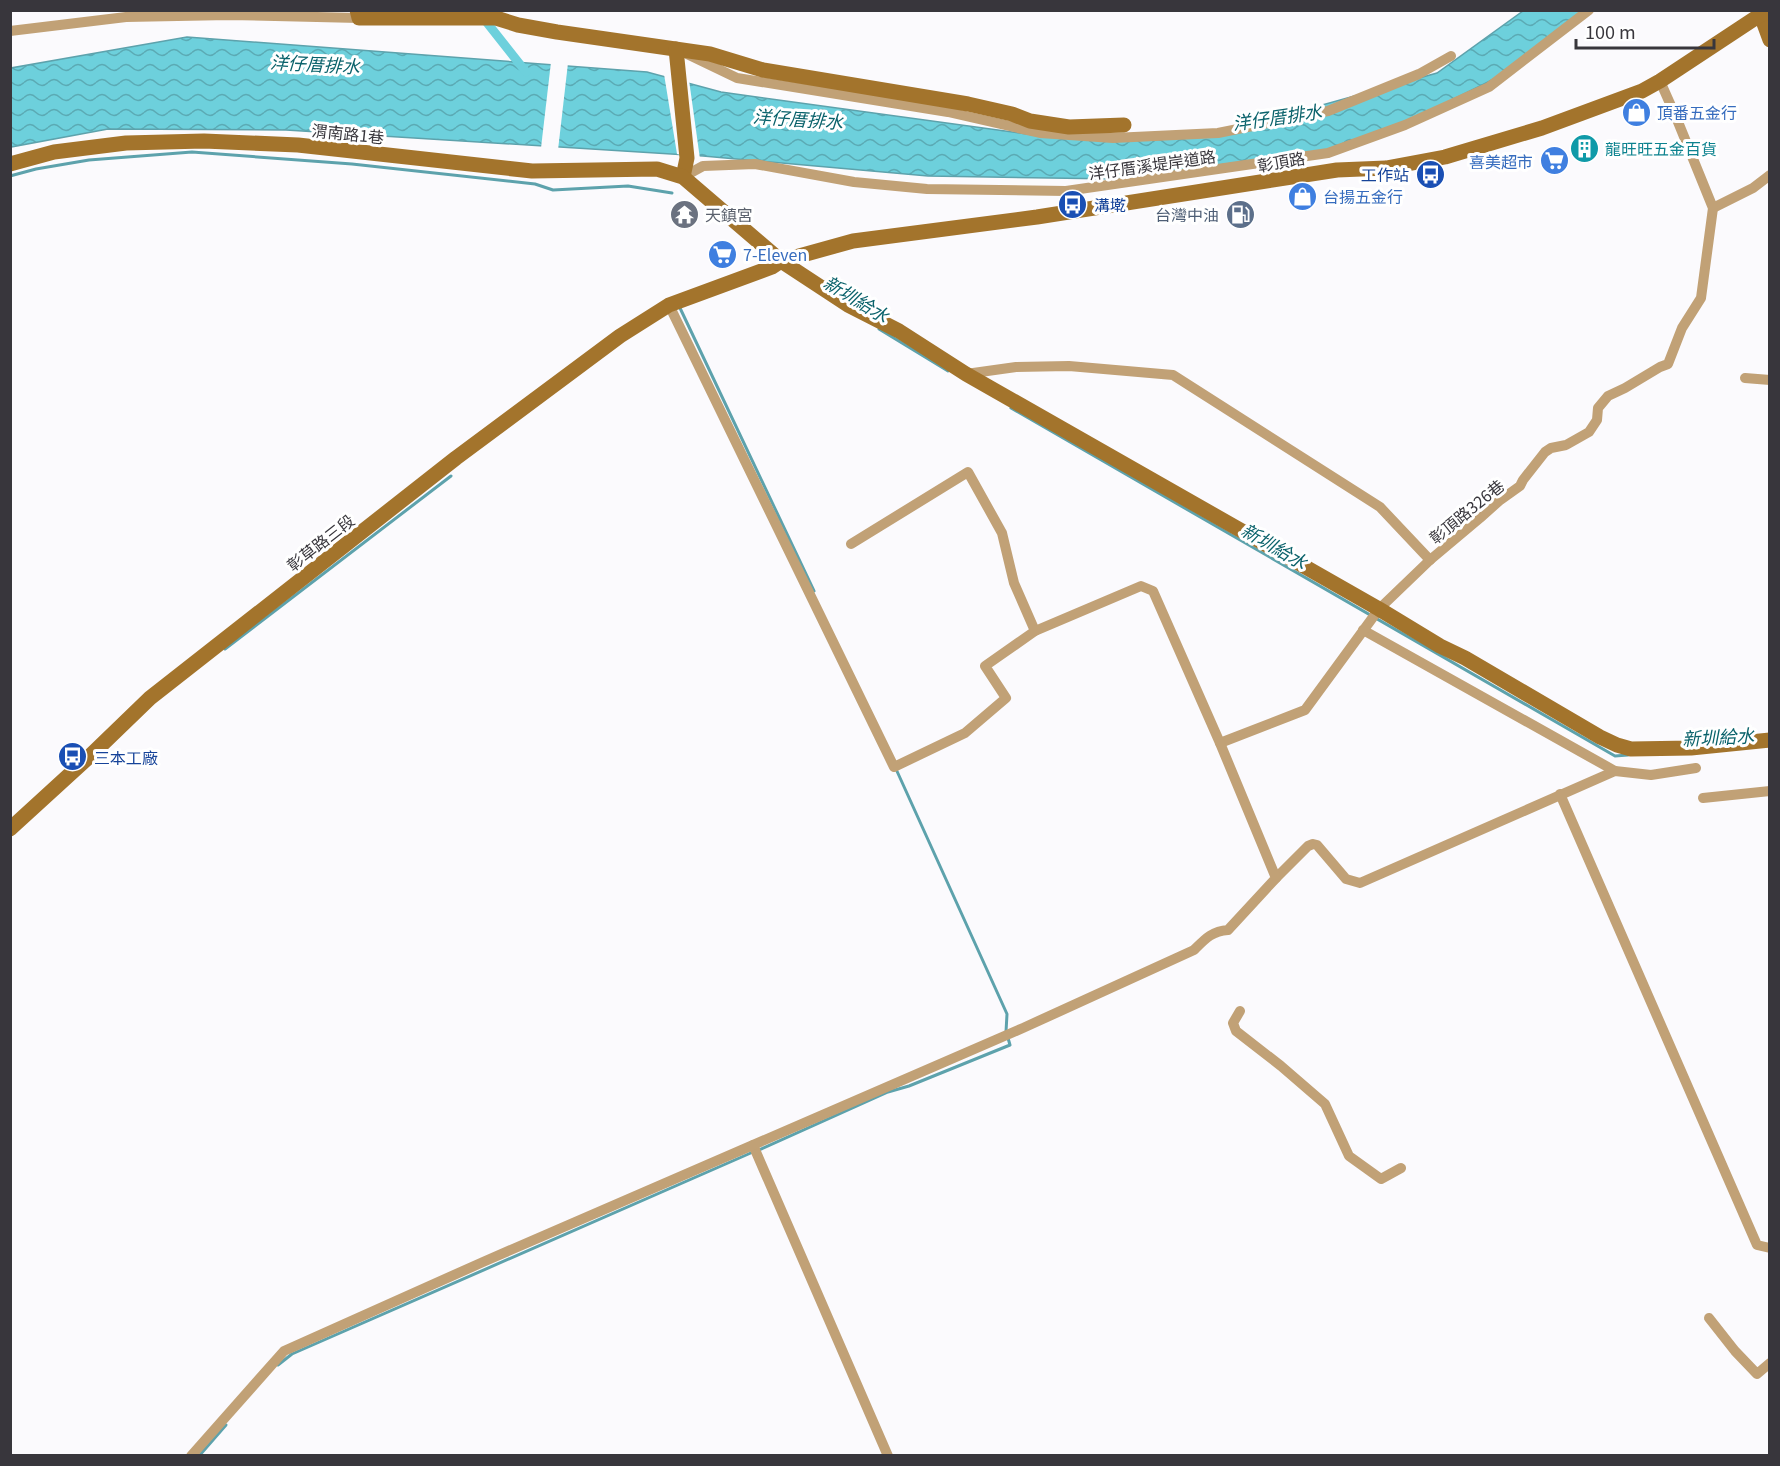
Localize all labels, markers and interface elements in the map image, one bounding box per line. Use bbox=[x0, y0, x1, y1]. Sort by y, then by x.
scale bar bbox=[1576, 12, 1714, 50]
text: 100 m bbox=[1585, 18, 1636, 44]
water label: 洋仔厝排水 bbox=[269, 48, 362, 78]
shop icon: 頂番五金行 bbox=[1620, 96, 1652, 128]
water label: 洋仔厝排水 bbox=[1231, 97, 1324, 135]
place label: 頂番五金行 bbox=[1657, 100, 1737, 124]
water label: 洋仔厝排水 bbox=[752, 102, 845, 134]
street label: 渭南路1巷 bbox=[310, 117, 386, 149]
building icon: 龍旺旺五金百貨 bbox=[1568, 132, 1600, 164]
place label: 龍旺旺五金百貨 bbox=[1605, 136, 1717, 160]
street label: 洋仔厝溪堤岸道路 bbox=[1087, 143, 1217, 185]
street label: 彰頂路 bbox=[1255, 145, 1307, 177]
supermarket icon: 喜美超市 bbox=[1538, 145, 1570, 177]
place label: 喜美超市 bbox=[1469, 149, 1533, 173]
bus stop icon: 工作站 bbox=[1414, 158, 1446, 190]
place label: 工作站 bbox=[1361, 162, 1409, 186]
shop icon: 台揚五金行 bbox=[1286, 180, 1318, 212]
place label: 台揚五金行 bbox=[1323, 184, 1403, 208]
bus stop icon: 溝墘 bbox=[1057, 188, 1089, 220]
place label: 溝墘 bbox=[1094, 192, 1126, 216]
temple icon: 天鎮宮 bbox=[668, 198, 700, 230]
fuel station icon: 台灣中油 bbox=[1224, 198, 1256, 230]
place label: 天鎮宮 bbox=[705, 202, 753, 226]
place label: 台灣中油 bbox=[1155, 202, 1219, 226]
supermarket icon: 7-Eleven bbox=[706, 238, 738, 270]
place label: 7-Eleven bbox=[743, 242, 807, 266]
water label: 新圳給水 bbox=[819, 268, 895, 328]
street label: 彰頂路326巷 bbox=[1423, 473, 1509, 549]
street label: 彰草路三段 bbox=[281, 508, 359, 576]
water label: 新圳給水 bbox=[1237, 516, 1314, 575]
water label: 新圳給水 bbox=[1681, 721, 1756, 751]
bus stop icon: 三本工廠 bbox=[57, 741, 89, 773]
place label: 三本工廠 bbox=[94, 745, 158, 769]

